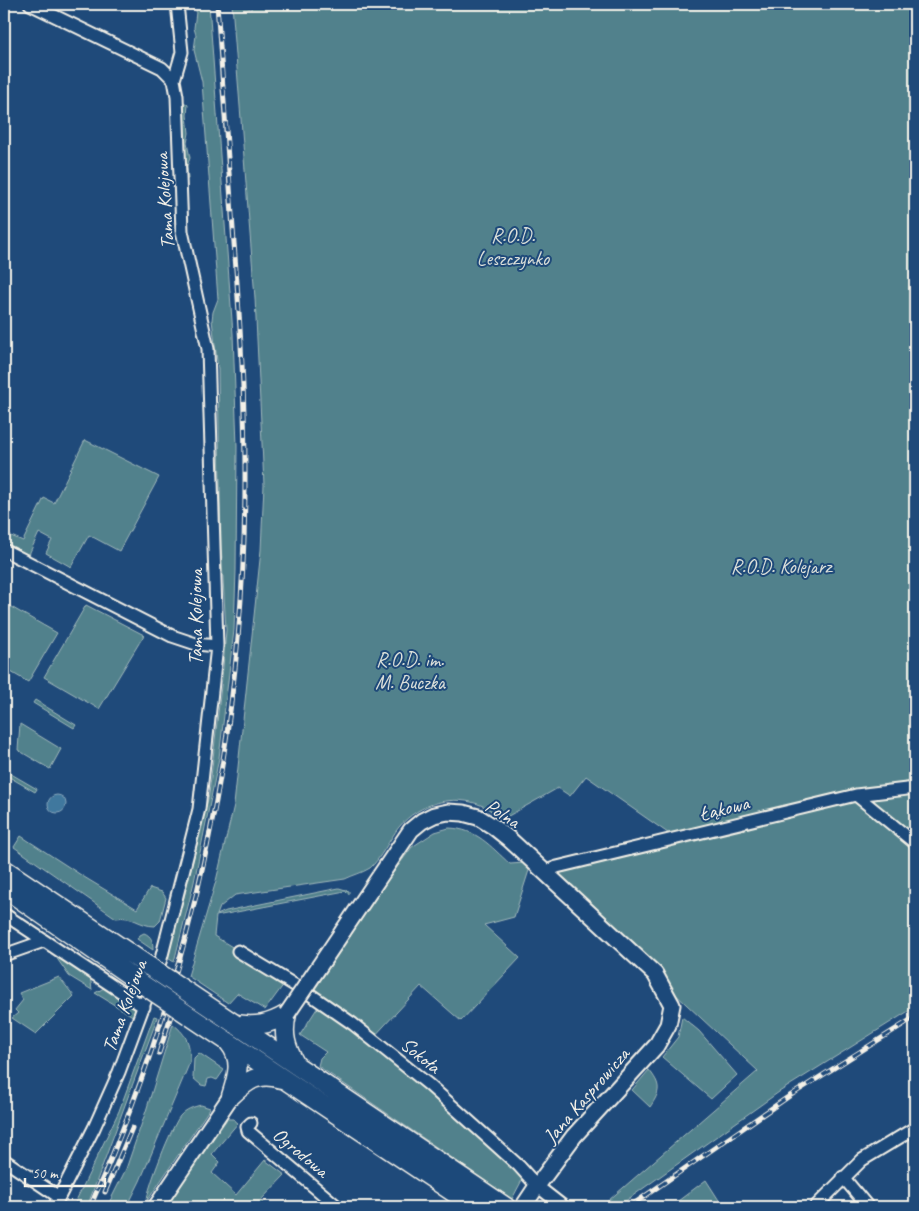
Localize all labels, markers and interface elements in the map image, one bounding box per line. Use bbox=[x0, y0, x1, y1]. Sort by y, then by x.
street label: Tama Kolejowa bbox=[149, 150, 180, 250]
park label: R.O.D. Leszczynko bbox=[477, 223, 550, 271]
park label: R.O.D. Kolejarz bbox=[731, 554, 834, 579]
street label: Tama Kolejowa bbox=[183, 567, 208, 665]
park label: R.O.D. im. M. Buczka bbox=[375, 647, 447, 695]
street label: Łąkowa bbox=[697, 790, 753, 827]
street label: Polna bbox=[481, 793, 526, 835]
street label: Tama Kolejowa bbox=[96, 955, 153, 1056]
street label: Sokoła bbox=[396, 1032, 447, 1080]
street label: Jana Kasprowicza bbox=[537, 1041, 636, 1149]
street label: Ogrodowa bbox=[268, 1122, 335, 1184]
scale bar bbox=[25, 1156, 105, 1188]
text: 50 m bbox=[32, 1164, 59, 1183]

